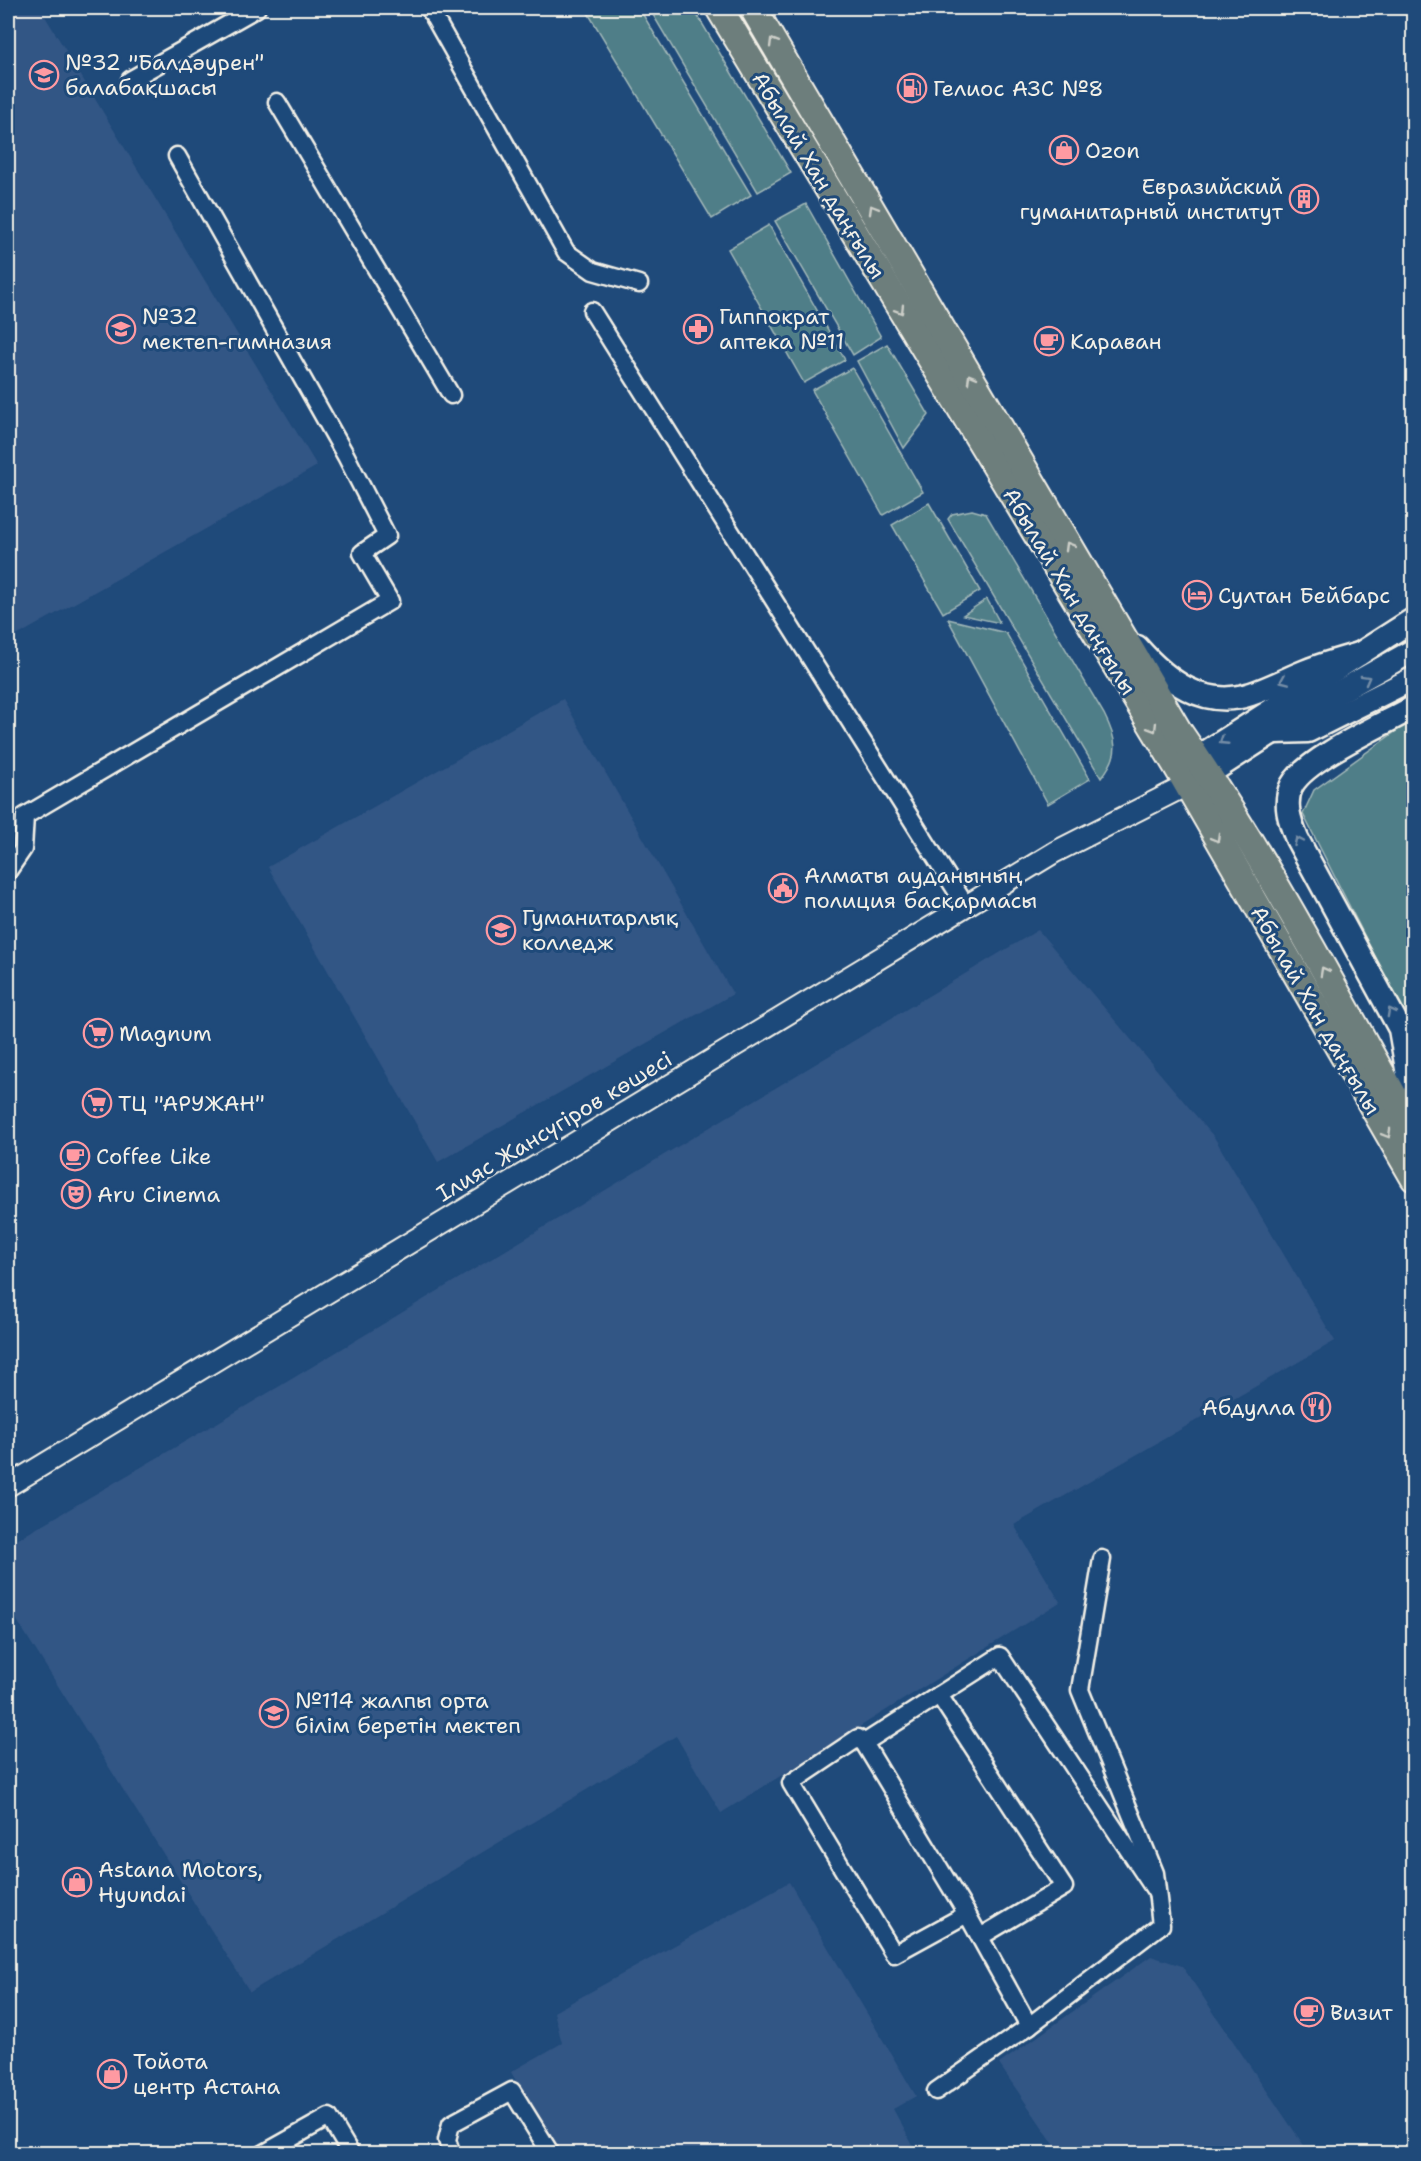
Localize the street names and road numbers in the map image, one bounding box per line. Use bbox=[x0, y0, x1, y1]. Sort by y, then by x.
street label: Абылай Хан даңғылы bbox=[745, 66, 892, 284]
street label: Абылай Хан даңғылы bbox=[996, 482, 1143, 700]
street label: Абылай Хан даңғылы bbox=[1244, 900, 1387, 1120]
street label: Ілияс Жансүгіров көшесі bbox=[431, 1045, 677, 1208]

